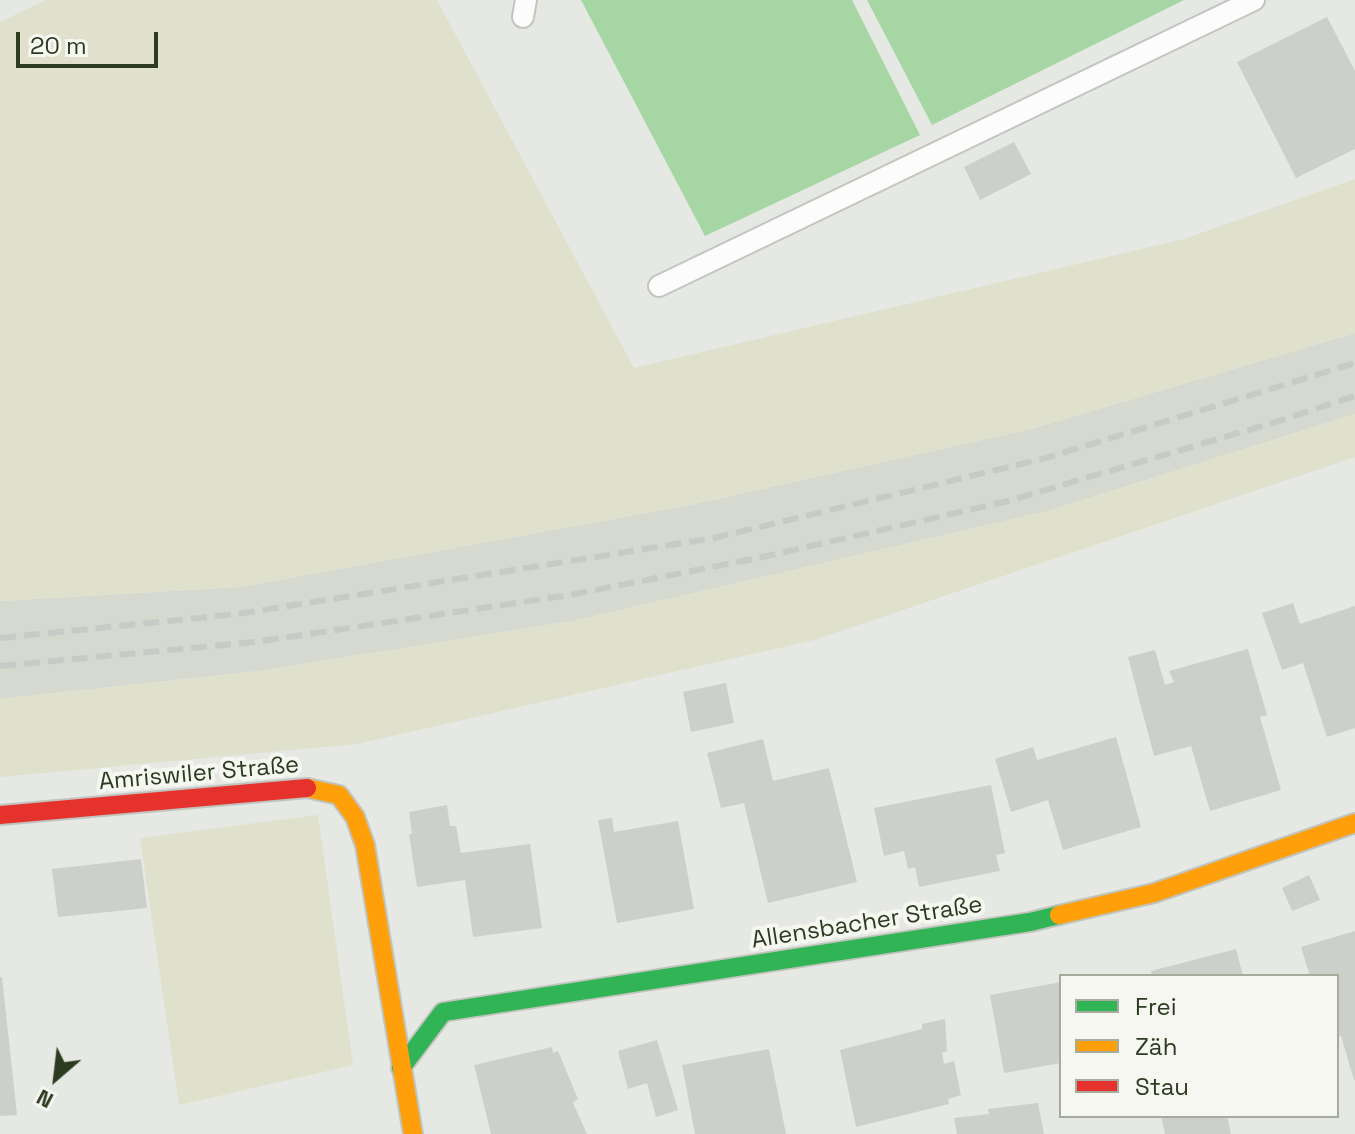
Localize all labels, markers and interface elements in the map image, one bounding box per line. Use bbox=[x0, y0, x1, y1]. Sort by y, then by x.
scale bar bbox=[20, 16, 162, 66]
text: 20 m bbox=[30, 30, 87, 61]
street label: Amriswiler Straße bbox=[98, 751, 300, 797]
street label: Allensbacher Straße bbox=[750, 891, 984, 955]
legend bbox=[1059, 974, 1339, 1118]
text: Frei bbox=[1135, 991, 1177, 1022]
text: Zäh bbox=[1135, 1031, 1177, 1062]
north arrow bbox=[16, 1038, 96, 1118]
text: Stau bbox=[1135, 1071, 1189, 1102]
text: N bbox=[32, 1083, 58, 1115]

